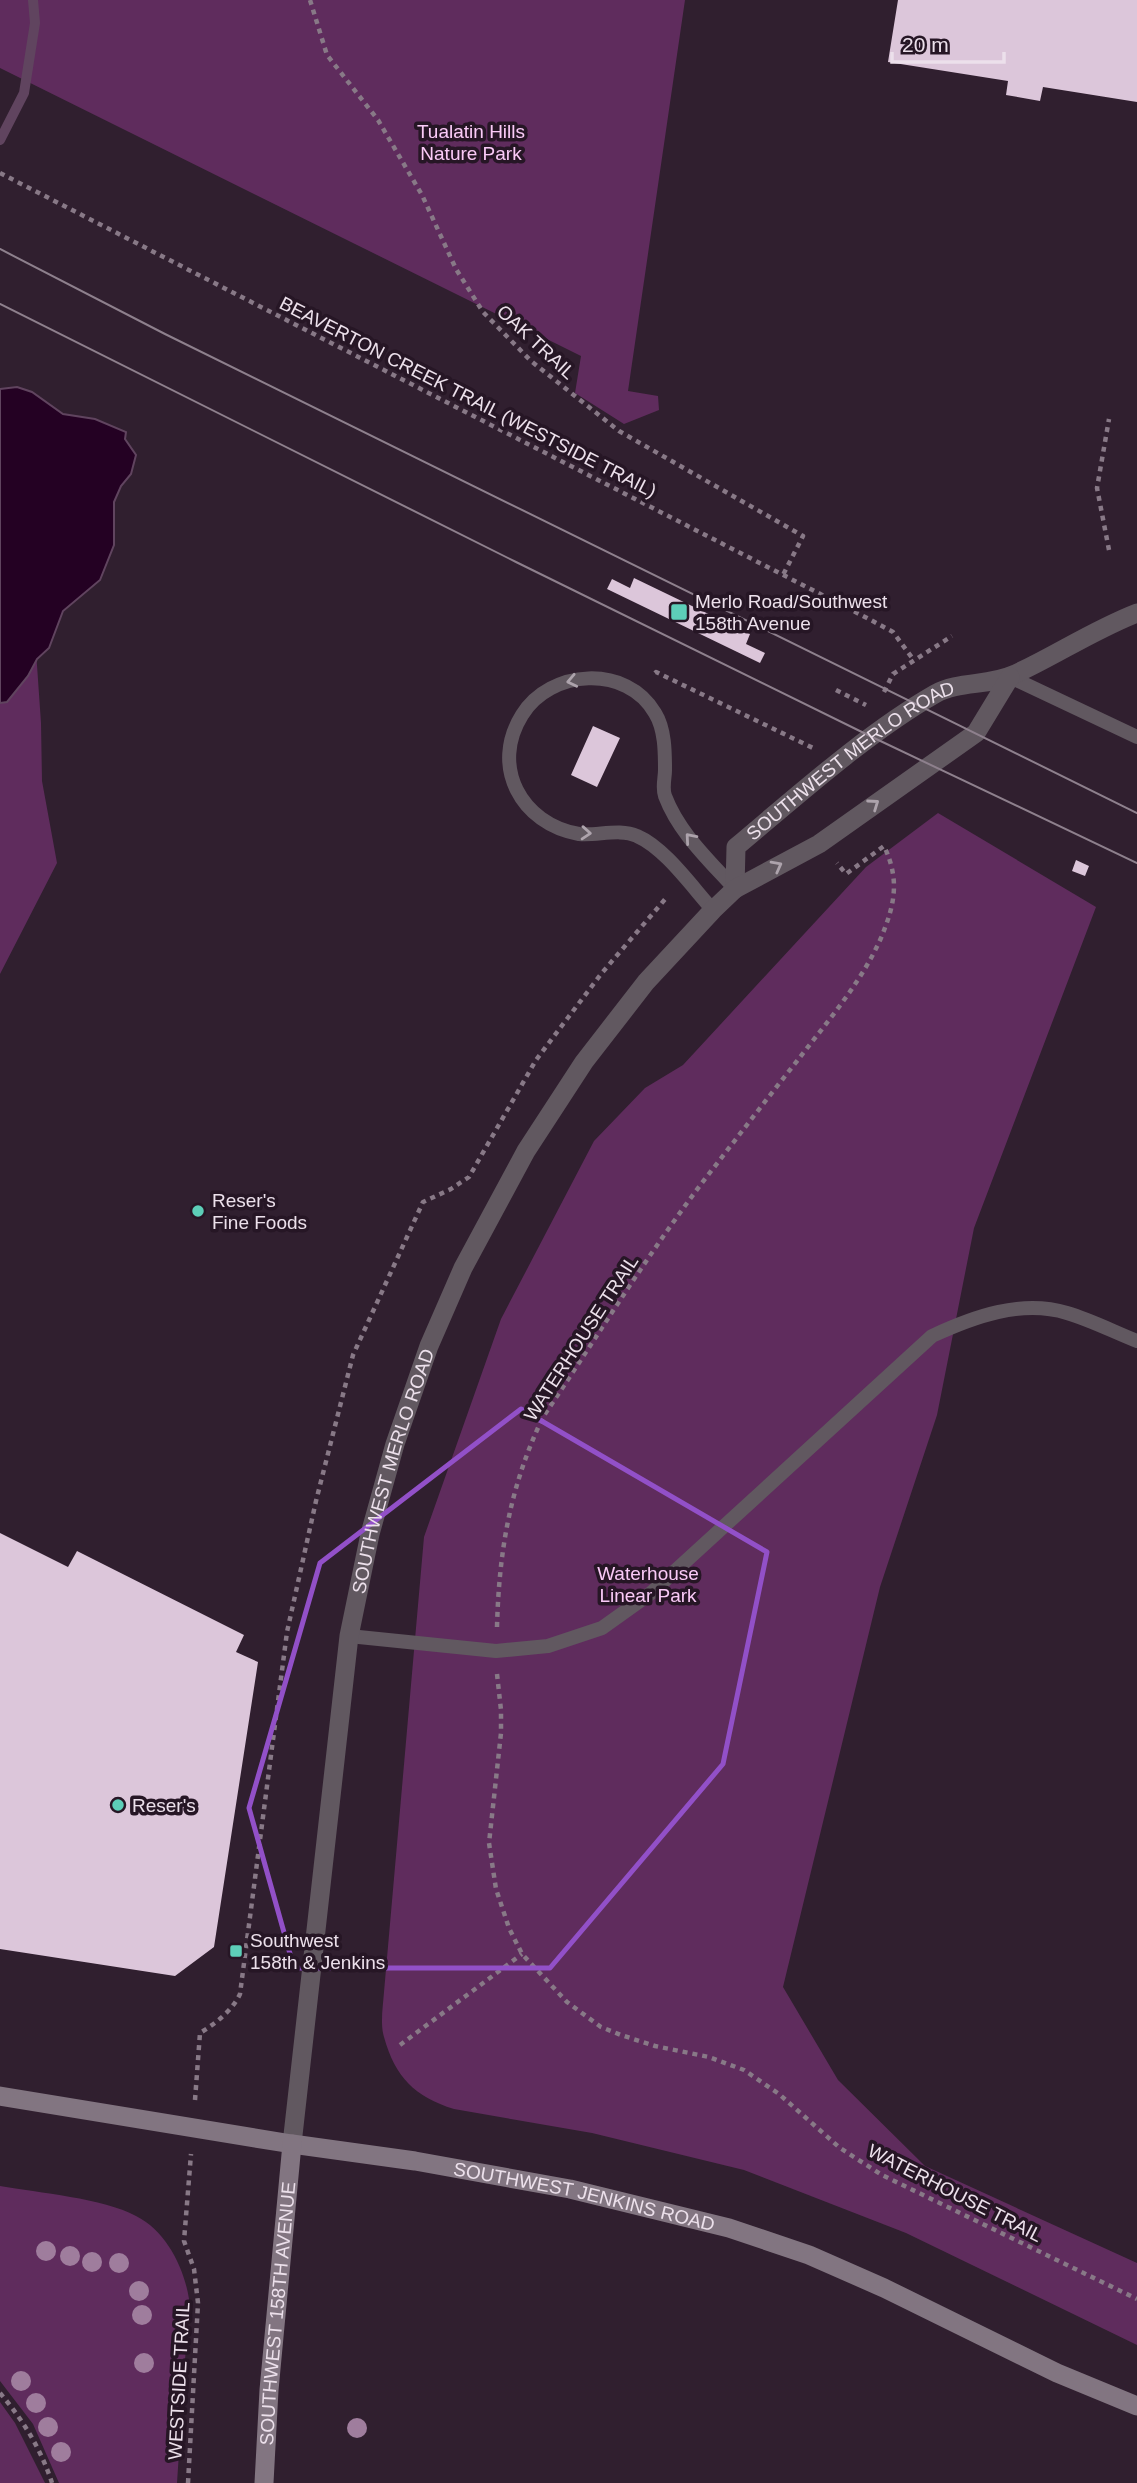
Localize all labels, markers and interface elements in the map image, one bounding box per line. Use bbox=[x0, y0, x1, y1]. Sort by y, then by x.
scale bar bbox=[892, 21, 1004, 65]
text: 20 m bbox=[902, 33, 949, 56]
park label: Tualatin Hills Nature Park bbox=[417, 121, 525, 164]
street label: BEAVERTON CREEK TRAIL (WESTSIDE TRAIL) bbox=[276, 292, 660, 502]
street label: OAK TRAIL bbox=[493, 301, 579, 383]
place label: Merlo Road/Southwest 158th Avenue bbox=[695, 591, 888, 634]
marker: Merlo Road/Southwest 158th Avenue bbox=[669, 602, 689, 622]
one-way arrow bbox=[566, 673, 578, 687]
street label: SOUTHWEST MERLO ROAD bbox=[742, 677, 957, 844]
one-way arrow bbox=[866, 800, 879, 812]
one-way arrow bbox=[580, 825, 591, 840]
one-way arrow bbox=[685, 833, 698, 845]
one-way arrow bbox=[770, 861, 782, 874]
place label: Reser's Fine Foods bbox=[212, 1190, 307, 1233]
marker: Reser's Fine Foods bbox=[190, 1203, 206, 1219]
street label: WATERHOUSE TRAIL bbox=[520, 1251, 642, 1425]
street label: SOUTHWEST MERLO ROAD bbox=[348, 1346, 438, 1595]
park label: Waterhouse Linear Park bbox=[597, 1563, 699, 1606]
place label: Reser's bbox=[132, 1795, 196, 1816]
marker: Reser's bbox=[110, 1797, 126, 1813]
place label: Southwest 158th & Jenkins bbox=[250, 1930, 385, 1973]
marker: Southwest 158th & Jenkins bbox=[228, 1943, 244, 1959]
street label: WATERHOUSE TRAIL bbox=[864, 2140, 1046, 2246]
street label: SOUTHWEST JENKINS ROAD bbox=[452, 2158, 717, 2235]
street label: SOUTHWEST 158TH AVENUE bbox=[256, 2181, 299, 2446]
street label: WESTSIDE TRAIL bbox=[164, 2302, 194, 2460]

